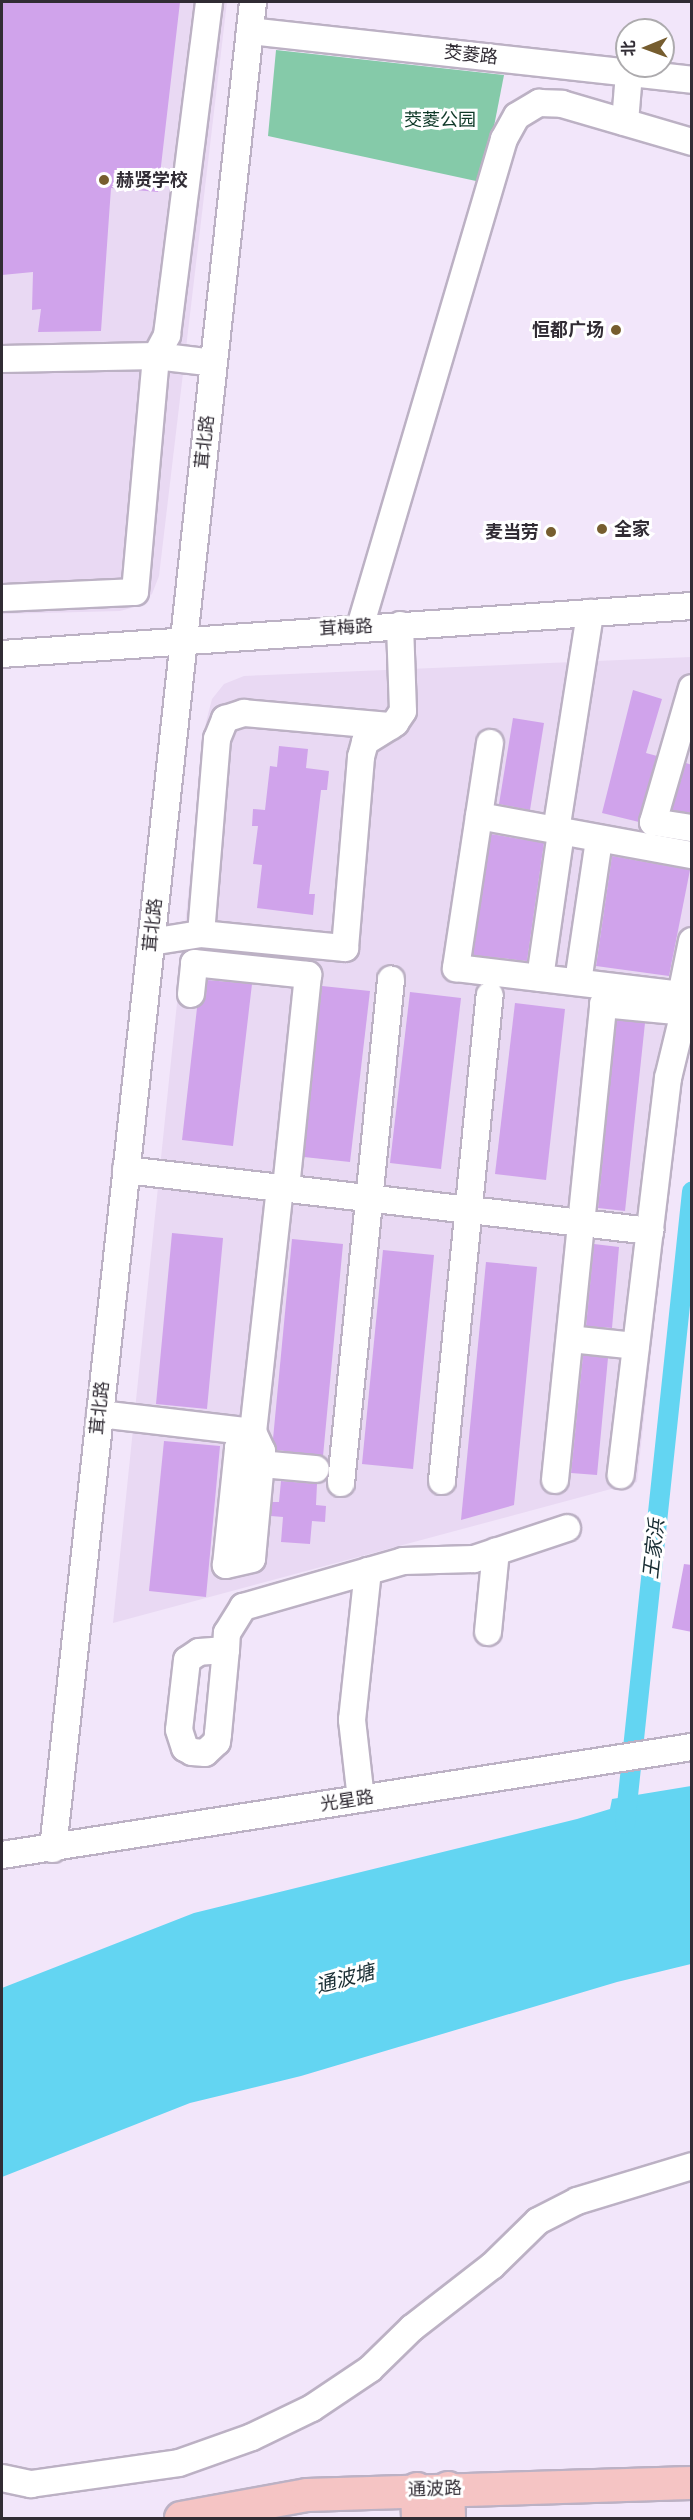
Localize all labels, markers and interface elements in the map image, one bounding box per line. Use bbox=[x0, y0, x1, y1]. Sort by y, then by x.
north arrow bbox=[615, 18, 675, 78]
text: 北 bbox=[619, 40, 638, 56]
street label: 茭菱路 bbox=[443, 41, 499, 69]
park label: 茭菱公园 bbox=[404, 109, 476, 131]
place label: 赫贤学校 bbox=[116, 169, 188, 191]
marker: 赫贤学校 bbox=[97, 173, 111, 187]
place label: 恒都广场 bbox=[532, 319, 604, 341]
marker: 恒都广场 bbox=[609, 323, 623, 337]
street label: 茸北路 bbox=[191, 414, 219, 470]
place label: 全家 bbox=[614, 518, 650, 540]
place label: 麦当劳 bbox=[485, 521, 539, 543]
marker: 全家 bbox=[595, 522, 609, 536]
marker: 麦当劳 bbox=[544, 525, 558, 539]
street label: 茸梅路 bbox=[318, 615, 374, 641]
street label: 茸北路 bbox=[139, 897, 167, 953]
street label: 茸北路 bbox=[86, 1380, 114, 1436]
water label: 王家浜 bbox=[639, 1518, 669, 1580]
street label: 光星路 bbox=[319, 1786, 375, 1816]
water label: 通波塘 bbox=[313, 1960, 377, 1998]
street label: 通波路 bbox=[408, 2477, 462, 2501]

